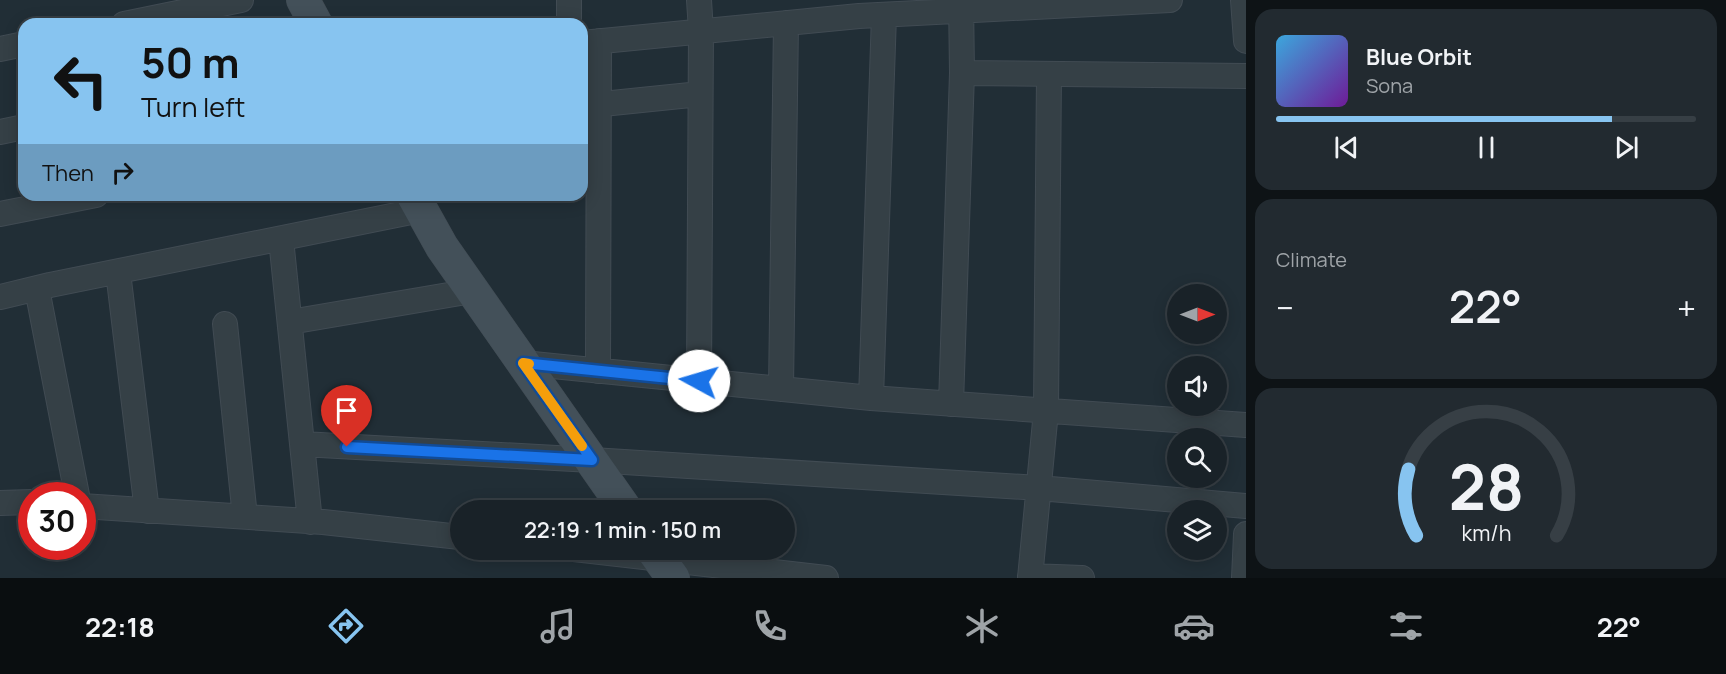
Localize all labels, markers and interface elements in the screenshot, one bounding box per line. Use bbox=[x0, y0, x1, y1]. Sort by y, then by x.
text: 50 m bbox=[141, 33, 239, 91]
icon: left bbox=[42, 42, 120, 120]
text: Blue Orbit bbox=[1366, 42, 1472, 72]
text: Sona bbox=[1366, 72, 1413, 99]
text: Turn left bbox=[141, 88, 245, 125]
icon: previous bbox=[1330, 131, 1363, 164]
icon: pause bbox=[1470, 131, 1503, 164]
icon: next bbox=[1610, 131, 1643, 164]
icon: right bbox=[106, 156, 139, 189]
text: Then bbox=[42, 158, 94, 188]
text: Climate bbox=[1276, 246, 1347, 273]
text: 22° bbox=[1449, 275, 1522, 337]
north arrow bbox=[1167, 284, 1227, 344]
map controls bbox=[1167, 284, 1227, 560]
text: − bbox=[1276, 285, 1294, 330]
text: + bbox=[1677, 285, 1696, 330]
position arrow bbox=[667, 349, 731, 413]
button: sound bbox=[1167, 356, 1227, 416]
pin bbox=[321, 385, 372, 447]
icon: arrive bbox=[330, 394, 363, 427]
button: search bbox=[1167, 428, 1227, 488]
text: 28 bbox=[1448, 443, 1524, 529]
speed limit sign: 30 bbox=[18, 482, 96, 560]
button: layers bbox=[1167, 500, 1227, 560]
text: 22:19 · 1 min · 150 m bbox=[524, 515, 721, 545]
text: km/h bbox=[1461, 518, 1511, 547]
icon: directions bbox=[325, 605, 367, 647]
icon: music bbox=[537, 605, 579, 647]
icon: phone bbox=[749, 605, 791, 647]
icon: climate bbox=[961, 605, 1003, 647]
icon: car bbox=[1173, 605, 1215, 647]
icon: filters bbox=[1385, 605, 1427, 647]
text: 22:18 bbox=[85, 608, 155, 645]
text: 22° bbox=[1597, 608, 1641, 645]

